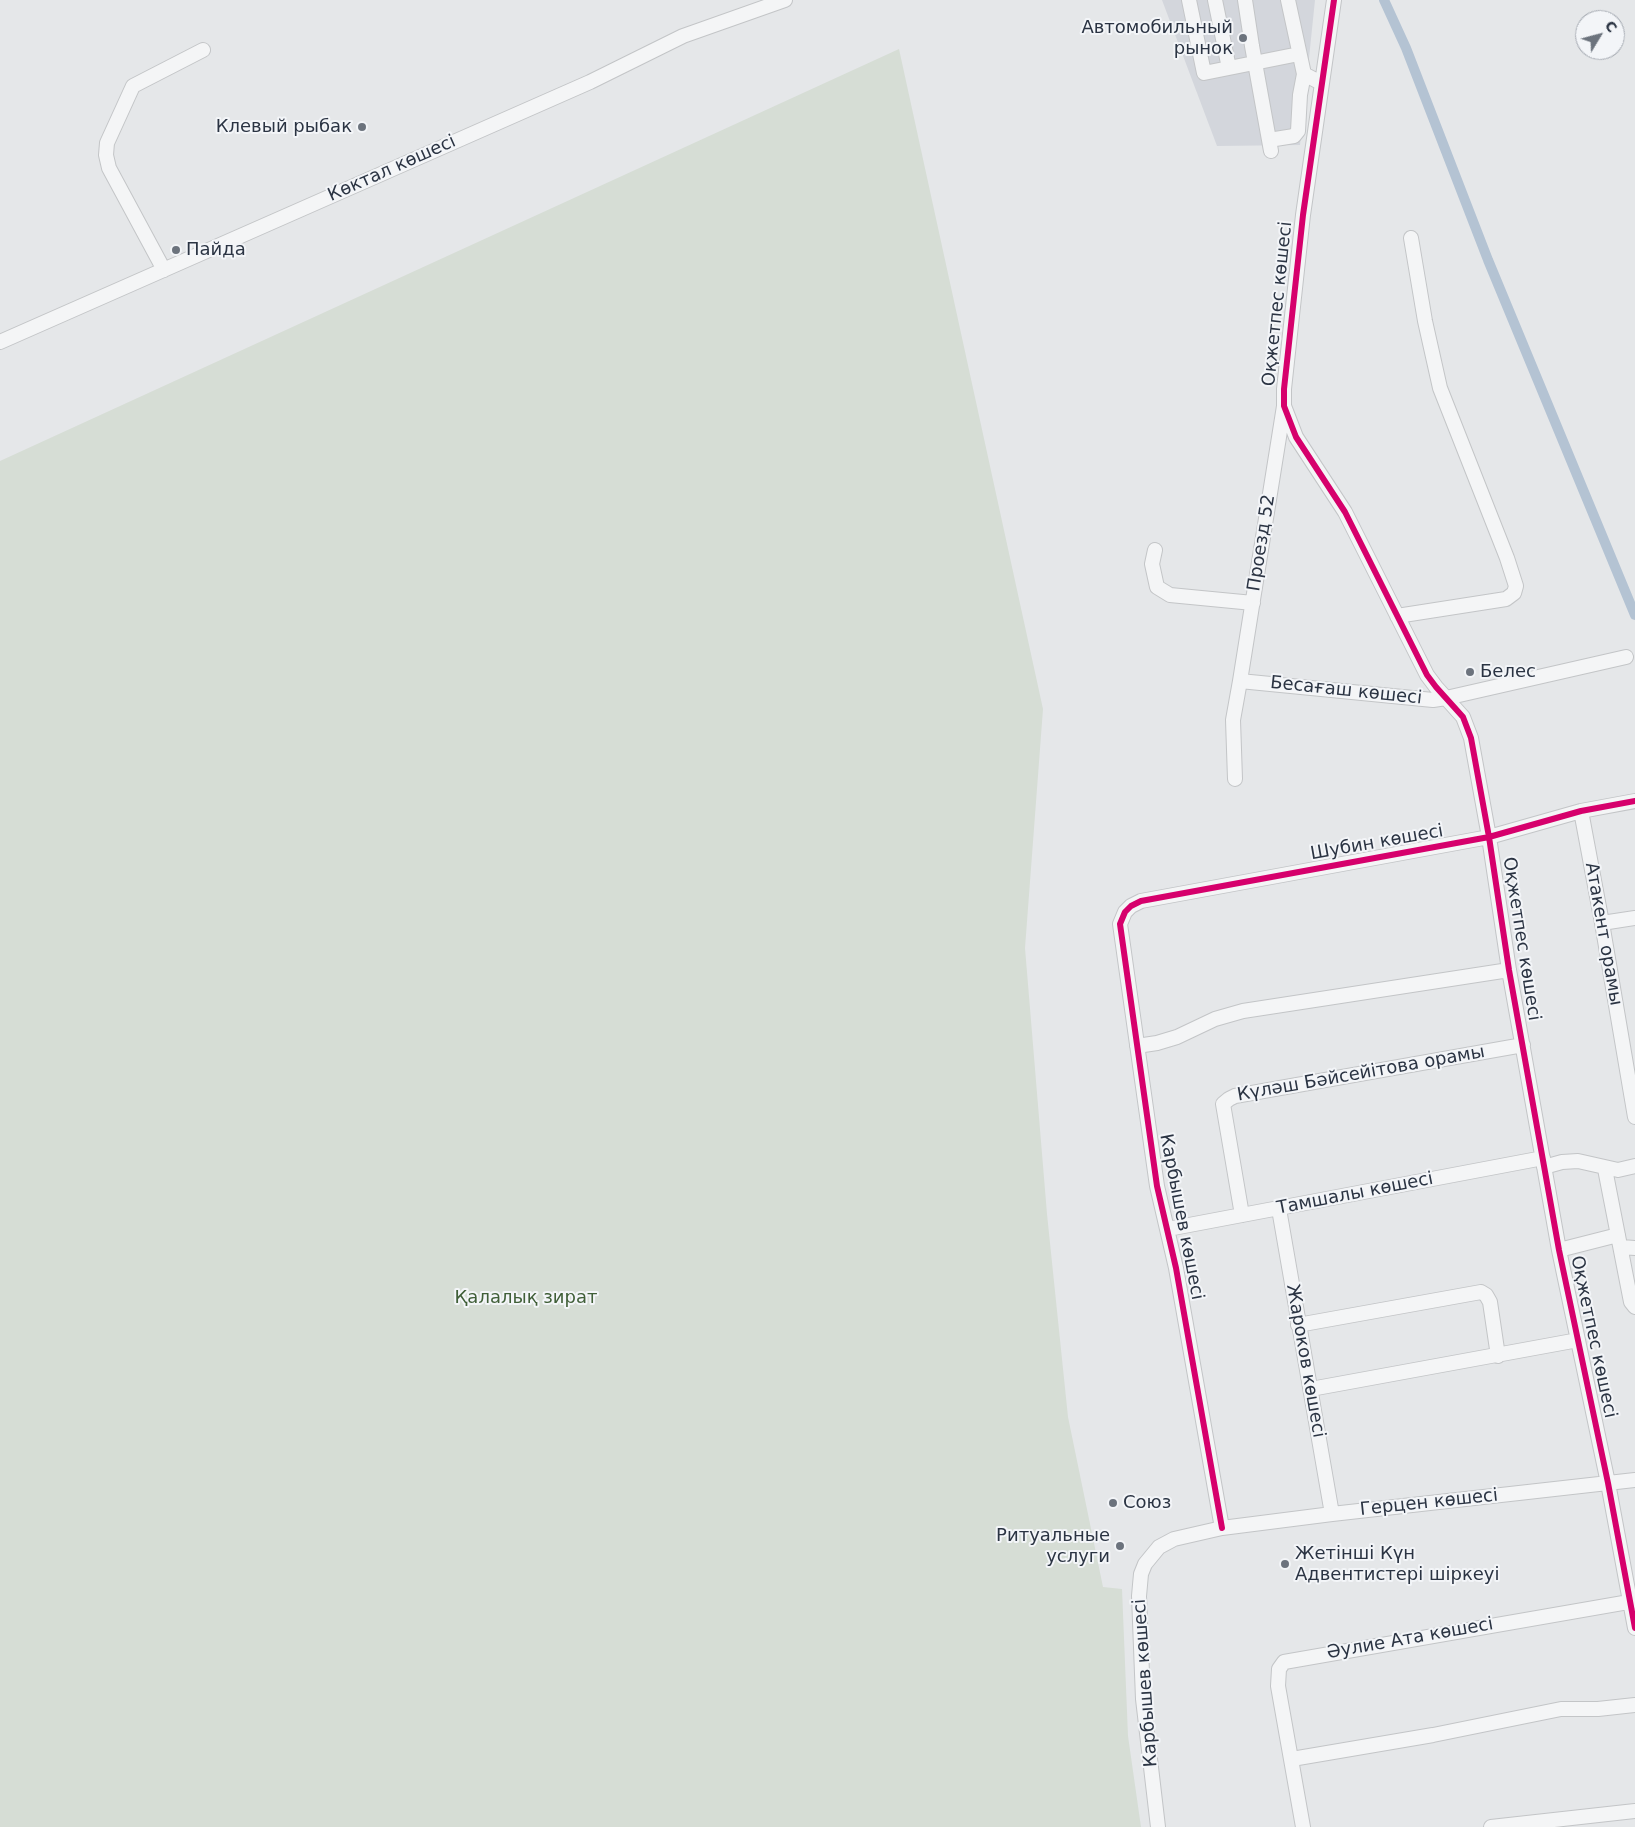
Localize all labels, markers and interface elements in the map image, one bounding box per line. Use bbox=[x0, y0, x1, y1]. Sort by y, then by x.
north arrow bbox=[1575, 10, 1625, 60]
place label: Автомобильный рынок bbox=[1081, 17, 1233, 59]
text: С bbox=[1602, 18, 1621, 35]
marker: Автомобильный рынок bbox=[1237, 32, 1249, 44]
place label: Клевый рыбак bbox=[216, 116, 352, 138]
marker: Клевый рыбак bbox=[356, 121, 368, 133]
street label: Көктал көшесі bbox=[325, 131, 459, 207]
street label: Оқжетпес көшесі bbox=[1259, 221, 1297, 387]
place label: Пайда bbox=[186, 239, 246, 261]
marker: Пайда bbox=[170, 244, 182, 256]
street label: Проезд 52 bbox=[1244, 493, 1280, 593]
place label: Белес bbox=[1480, 661, 1536, 683]
marker: Белес bbox=[1464, 666, 1476, 678]
street label: Бесағаш көшесі bbox=[1269, 672, 1423, 710]
street label: Шубин көшесі bbox=[1309, 821, 1445, 865]
street label: Оқжетпес көшесі bbox=[1497, 856, 1545, 1022]
street label: Атакент орамы bbox=[1580, 861, 1626, 1007]
street label: Күләш Бәйсейітова орамы bbox=[1235, 1042, 1487, 1106]
street label: Карбышев көшесі bbox=[1154, 1132, 1208, 1302]
street label: Тамшалы көшесі bbox=[1275, 1168, 1435, 1220]
street label: Оқжетпес көшесі bbox=[1565, 1254, 1621, 1420]
street label: Жароков көшесі bbox=[1281, 1283, 1329, 1439]
park label: Қалалық зират bbox=[455, 1287, 597, 1309]
street label: Герцен көшесі bbox=[1359, 1485, 1499, 1521]
place label: Союз bbox=[1123, 1492, 1171, 1514]
marker: Союз bbox=[1107, 1497, 1119, 1509]
place label: Ритуальные услуги bbox=[996, 1525, 1110, 1568]
marker: Ритуальные услуги bbox=[1114, 1540, 1126, 1552]
place label: Жетінші Күн Адвентистері шіркеуі bbox=[1295, 1543, 1499, 1586]
marker: Жетінші Күн Адвентистері шіркеуі bbox=[1279, 1558, 1291, 1570]
street label: Карбышев көшесі bbox=[1129, 1598, 1163, 1768]
street label: Әулие Ата көшесі bbox=[1325, 1614, 1495, 1664]

